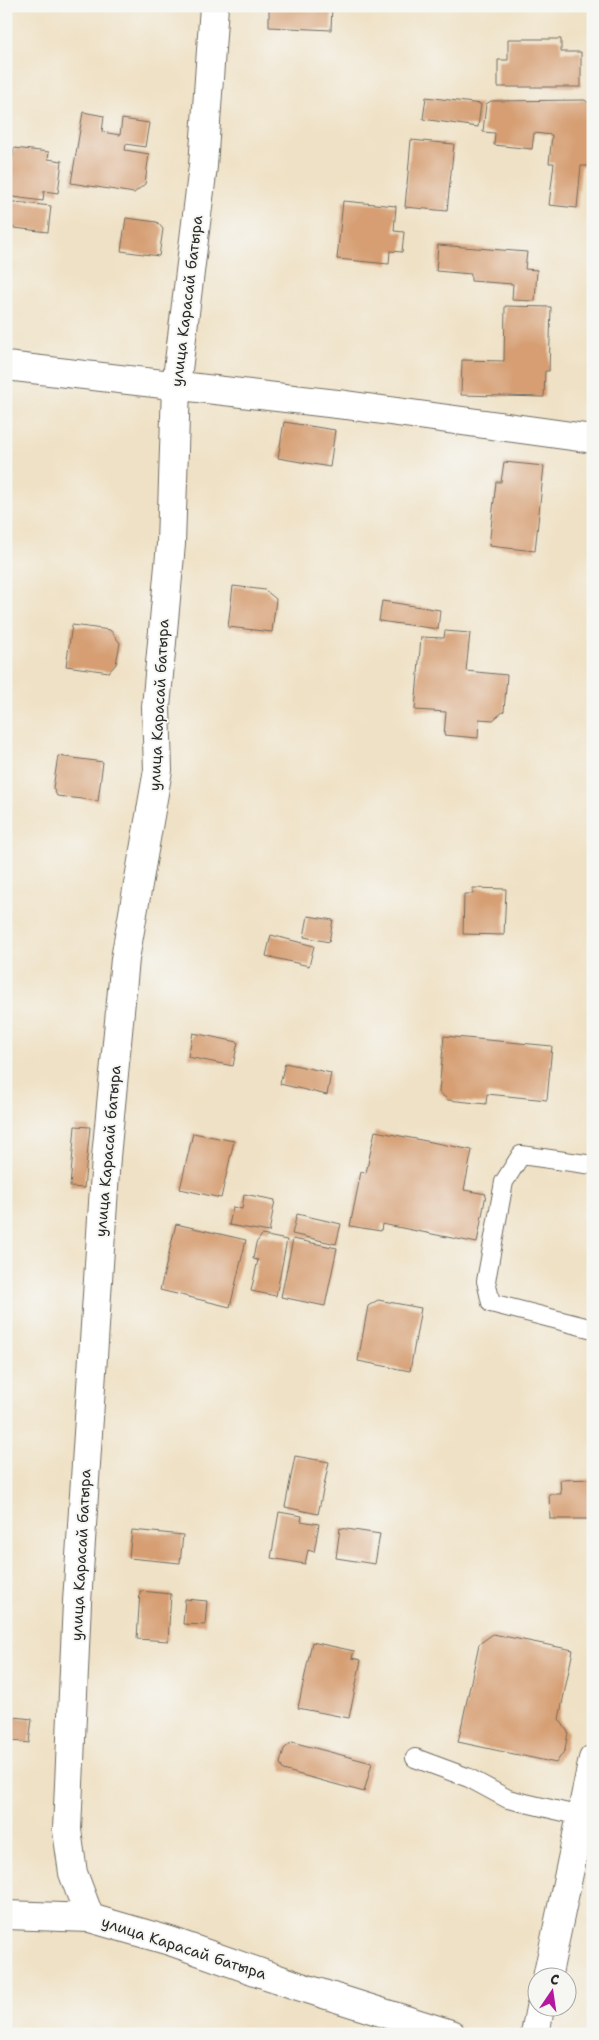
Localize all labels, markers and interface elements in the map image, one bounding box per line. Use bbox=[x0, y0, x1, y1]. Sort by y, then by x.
street label: улица Карасай батыра bbox=[167, 214, 208, 388]
street label: улица Карасай батыра bbox=[145, 618, 174, 792]
street label: улица Карасай батыра bbox=[91, 1064, 126, 1238]
street label: улица Карасай батыра bbox=[67, 1468, 96, 1642]
street label: улица Карасай батыра bbox=[99, 1912, 270, 1984]
north arrow bbox=[526, 1968, 576, 2018]
text: С bbox=[549, 1970, 561, 1989]

